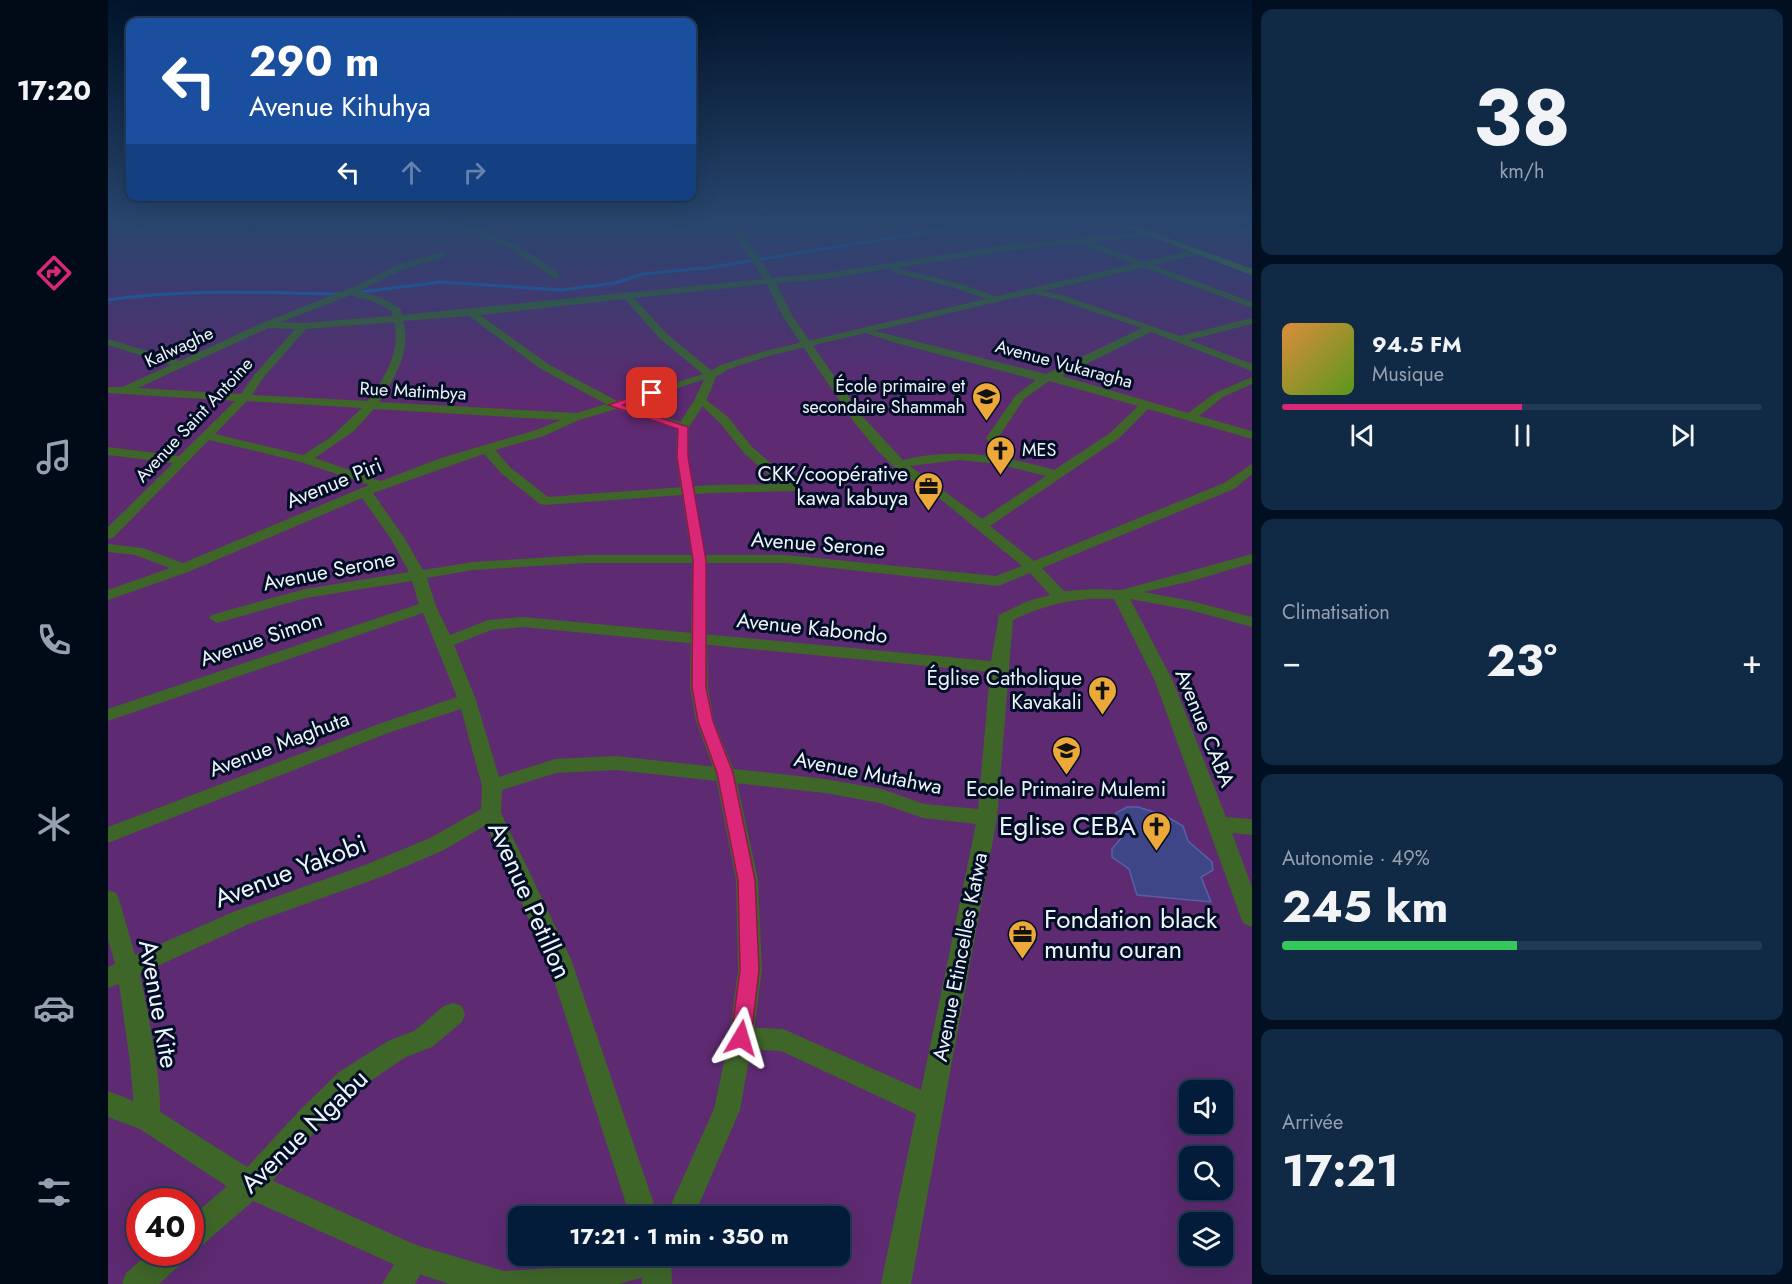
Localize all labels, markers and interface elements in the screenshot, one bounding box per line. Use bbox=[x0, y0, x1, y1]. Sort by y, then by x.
text: 290 m bbox=[249, 31, 380, 92]
icon: left bbox=[150, 42, 228, 120]
text: 38 bbox=[1473, 62, 1571, 174]
text: 17:20 bbox=[17, 71, 91, 110]
text: Avenue Kihuhya bbox=[249, 87, 431, 126]
icon: left bbox=[332, 156, 365, 189]
icon: ahead bbox=[395, 156, 428, 189]
icon: right bbox=[458, 156, 491, 189]
text: km/h bbox=[1499, 157, 1545, 186]
icon: directions bbox=[33, 252, 75, 294]
street label: Kalwaghe bbox=[140, 320, 218, 374]
text: 94.5 FM bbox=[1372, 328, 1462, 360]
street label: Avenue Vukaragha bbox=[992, 333, 1136, 395]
street label: Avenue Saint Antoine bbox=[129, 352, 259, 488]
text: Musique bbox=[1372, 360, 1444, 389]
pin bbox=[626, 367, 677, 418]
place label: École primaire et secondaire Shammah bbox=[802, 373, 966, 420]
street label: Rue Matimbya bbox=[359, 375, 467, 407]
icon: arrive bbox=[635, 376, 668, 409]
school or university icon: École primaire et secondaire Shammah bbox=[970, 380, 1002, 422]
icon: previous bbox=[1346, 419, 1379, 452]
icon: pause bbox=[1506, 419, 1539, 452]
icon: next bbox=[1666, 419, 1699, 452]
church icon: MES bbox=[985, 434, 1017, 476]
icon: music bbox=[33, 436, 75, 478]
place label: MES bbox=[1022, 437, 1056, 463]
street label: Avenue Piri bbox=[281, 450, 387, 516]
place label: CKK/coopérative kawa kabuya bbox=[757, 459, 908, 513]
office icon: CKK/coopérative kawa kabuya bbox=[913, 470, 945, 512]
street label: Avenue Serone bbox=[750, 524, 886, 564]
street label: Avenue Serone bbox=[260, 543, 398, 599]
text: Climatisation bbox=[1282, 598, 1390, 627]
street label: Avenue Simon bbox=[196, 604, 326, 674]
street label: Avenue Kabondo bbox=[735, 605, 889, 651]
icon: phone bbox=[33, 619, 75, 661]
text: 23° bbox=[1486, 628, 1557, 693]
text: − bbox=[1282, 638, 1301, 685]
text: + bbox=[1742, 638, 1762, 685]
place label: Église Catholique Kavakali bbox=[926, 663, 1082, 717]
street label: Avenue CABA bbox=[1168, 664, 1242, 792]
church icon: Église Catholique Kavakali bbox=[1087, 674, 1119, 716]
street label: Avenue Maghuta bbox=[205, 703, 353, 785]
school or university icon: Ecole Primaire Mulemi bbox=[1050, 734, 1082, 776]
street label: Avenue Mutahwa bbox=[791, 744, 945, 802]
place label: Ecole Primaire Mulemi bbox=[966, 774, 1166, 804]
icon: climate bbox=[33, 803, 75, 845]
place label: Eglise CEBA bbox=[999, 807, 1137, 845]
church icon: Eglise CEBA bbox=[1141, 810, 1173, 852]
street label: Avenue Petillon bbox=[478, 815, 582, 985]
street label: Avenue Yakobi bbox=[208, 825, 372, 917]
text: Autonomie · 49% bbox=[1282, 844, 1430, 873]
street label: Avenue Etincelles Katwa bbox=[925, 850, 995, 1064]
text: 245 km bbox=[1282, 874, 1448, 939]
place label: Fondation black muntu ouran bbox=[1044, 900, 1218, 968]
office icon: Fondation black muntu ouran bbox=[1007, 918, 1039, 960]
street label: Avenue Kite bbox=[129, 937, 189, 1071]
icon: car bbox=[33, 987, 75, 1029]
position arrow bbox=[709, 1006, 773, 1070]
street label: Avenue Ngabu bbox=[232, 1060, 376, 1202]
map controls bbox=[1179, 1080, 1233, 1266]
button: sound bbox=[1179, 1080, 1233, 1134]
text: Arrivée bbox=[1282, 1108, 1343, 1137]
text: 17:21 bbox=[1282, 1138, 1399, 1203]
button: search bbox=[1179, 1146, 1233, 1200]
icon: filters bbox=[33, 1171, 75, 1213]
speed limit sign: 40 bbox=[126, 1188, 204, 1266]
button: layers bbox=[1179, 1212, 1233, 1266]
text: 17:21 · 1 min · 350 m bbox=[569, 1220, 789, 1252]

